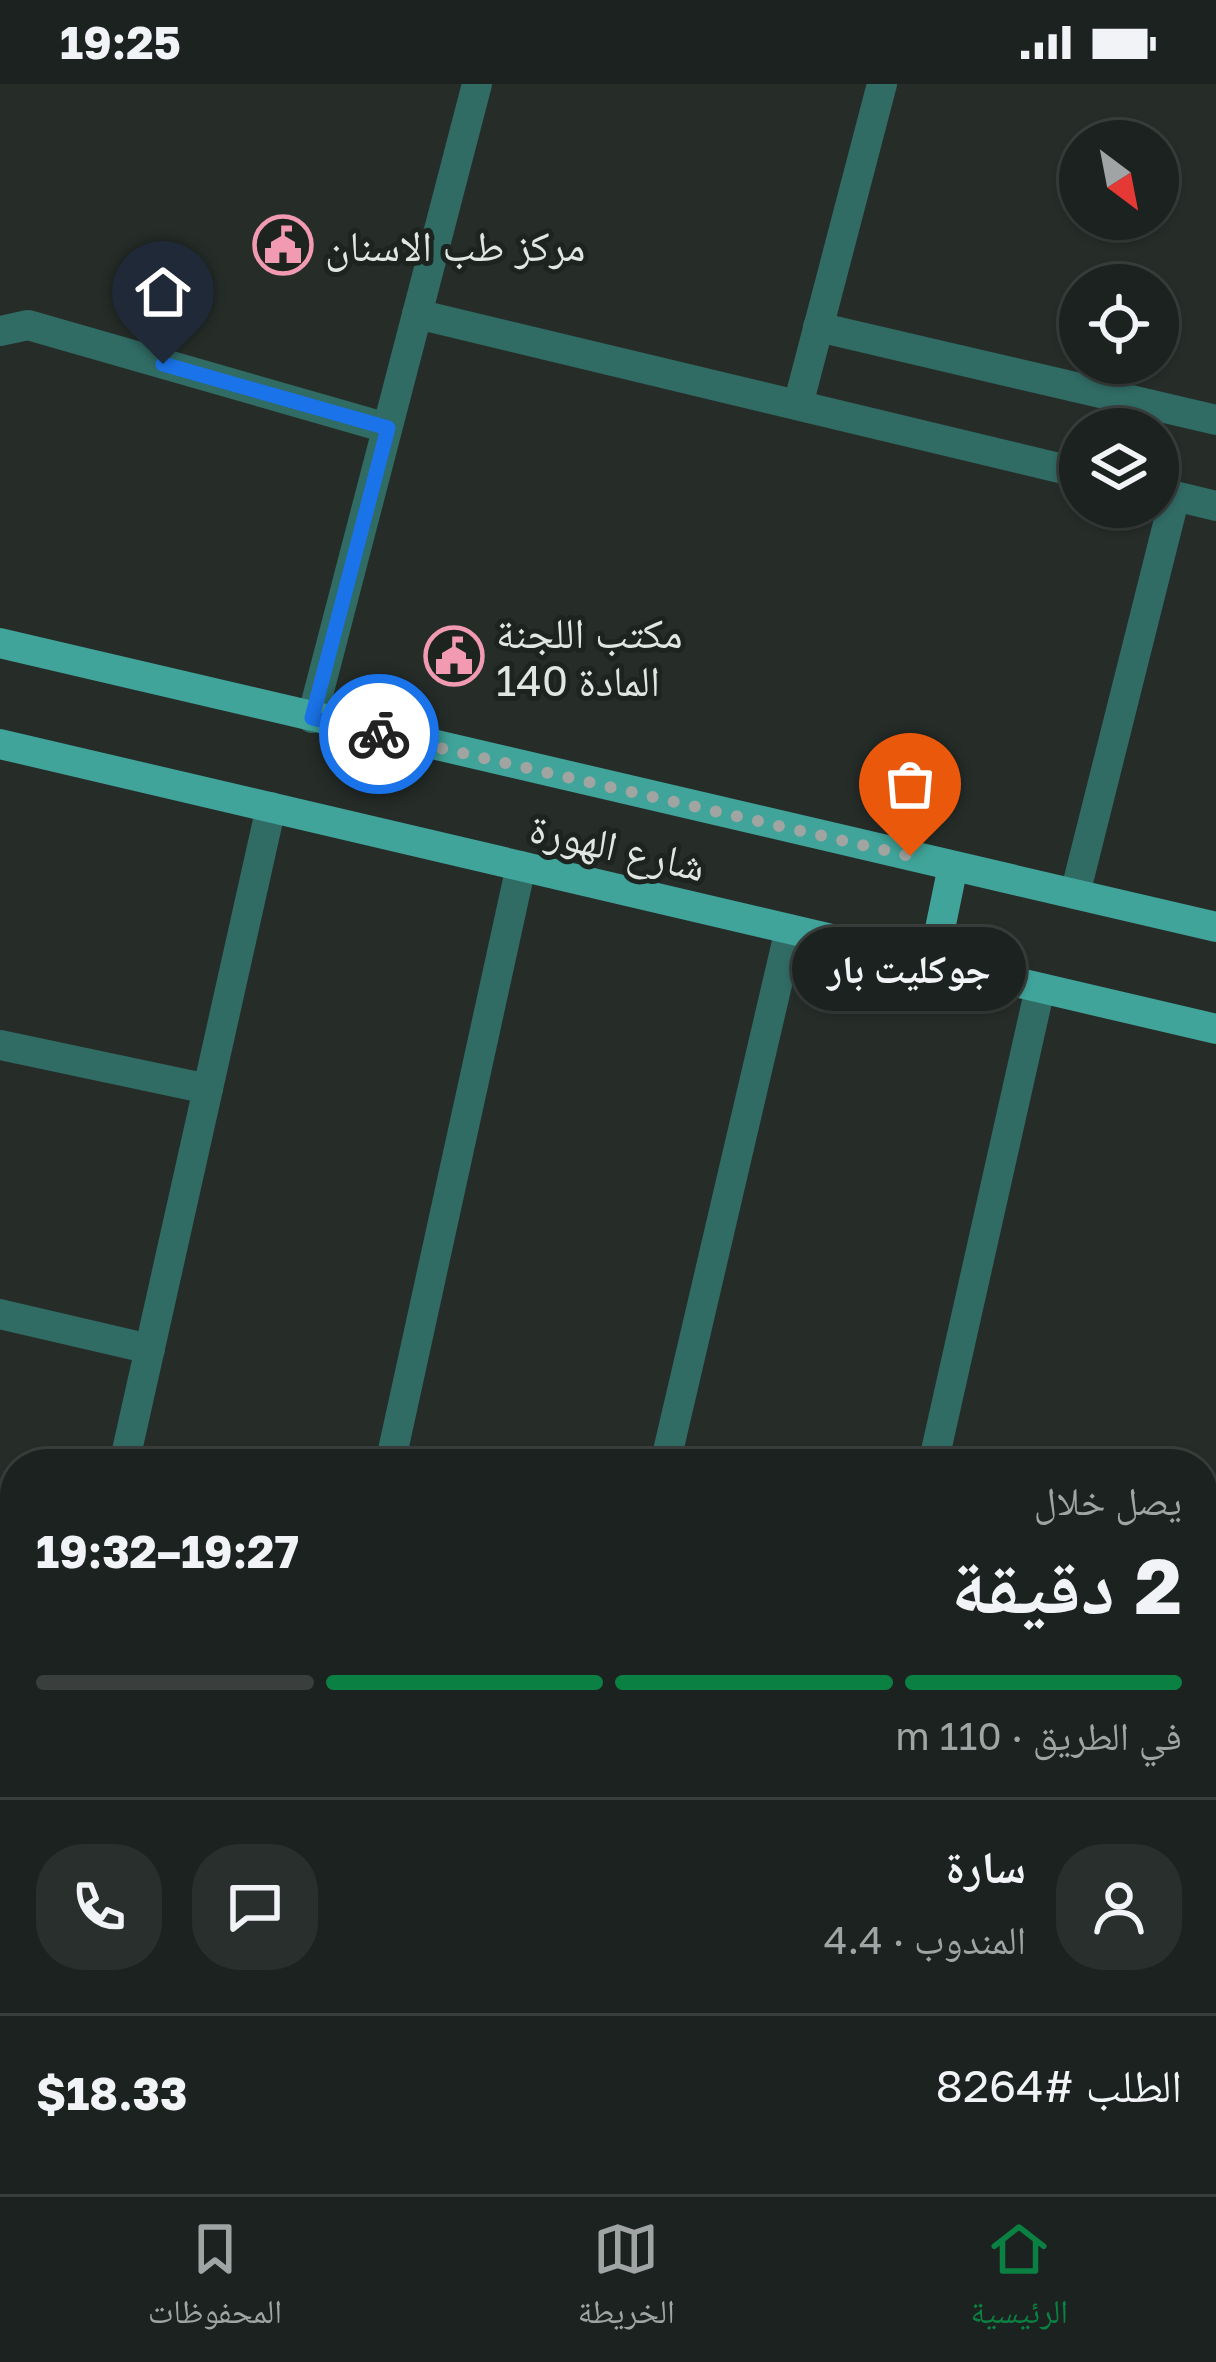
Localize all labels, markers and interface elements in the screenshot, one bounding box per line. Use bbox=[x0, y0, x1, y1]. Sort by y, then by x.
text: 19:25 bbox=[60, 15, 181, 69]
north arrow bbox=[1059, 120, 1179, 240]
map controls bbox=[1059, 120, 1179, 528]
public building icon: مركز طب الاسنان bbox=[252, 214, 314, 276]
place label: مركز طب الاسنان bbox=[325, 220, 585, 272]
pin bbox=[112, 241, 214, 364]
icon: home bbox=[130, 259, 196, 325]
button: locate bbox=[1059, 264, 1179, 384]
button: layers bbox=[1059, 408, 1179, 528]
place label: مكتب اللجنة المادة 140 bbox=[496, 607, 683, 705]
public building icon: مكتب اللجنة المادة 140 bbox=[423, 625, 485, 687]
courier bbox=[319, 674, 439, 794]
icon: bike bbox=[346, 701, 412, 767]
pin bbox=[859, 733, 961, 856]
icon: bag bbox=[877, 751, 943, 817]
street label: شارع الهورة bbox=[525, 802, 710, 893]
callout: جوكليت بار bbox=[793, 928, 1027, 1012]
text: جوكليت بار bbox=[827, 945, 991, 992]
text: يصل خلال bbox=[1034, 1477, 1182, 1524]
text: 19:27–19:32 bbox=[36, 1524, 299, 1578]
text: 2 دقيقة bbox=[951, 1538, 1182, 1631]
text: في الطريق · 110 m bbox=[895, 1712, 1182, 1759]
text: سارة bbox=[945, 1839, 1026, 1893]
button: phone bbox=[36, 1844, 162, 1970]
button: chat bbox=[192, 1844, 318, 1970]
button: person bbox=[1056, 1844, 1182, 1970]
text: المندوب · 4.4 bbox=[824, 1916, 1026, 1963]
text: الطلب #8264 bbox=[936, 2058, 1182, 2112]
text: $18.33 bbox=[36, 2066, 187, 2120]
tab: المحفوظات bbox=[148, 2216, 282, 2344]
tab: الخريطة bbox=[578, 2216, 675, 2344]
tab: الرئيسية bbox=[970, 2216, 1068, 2344]

